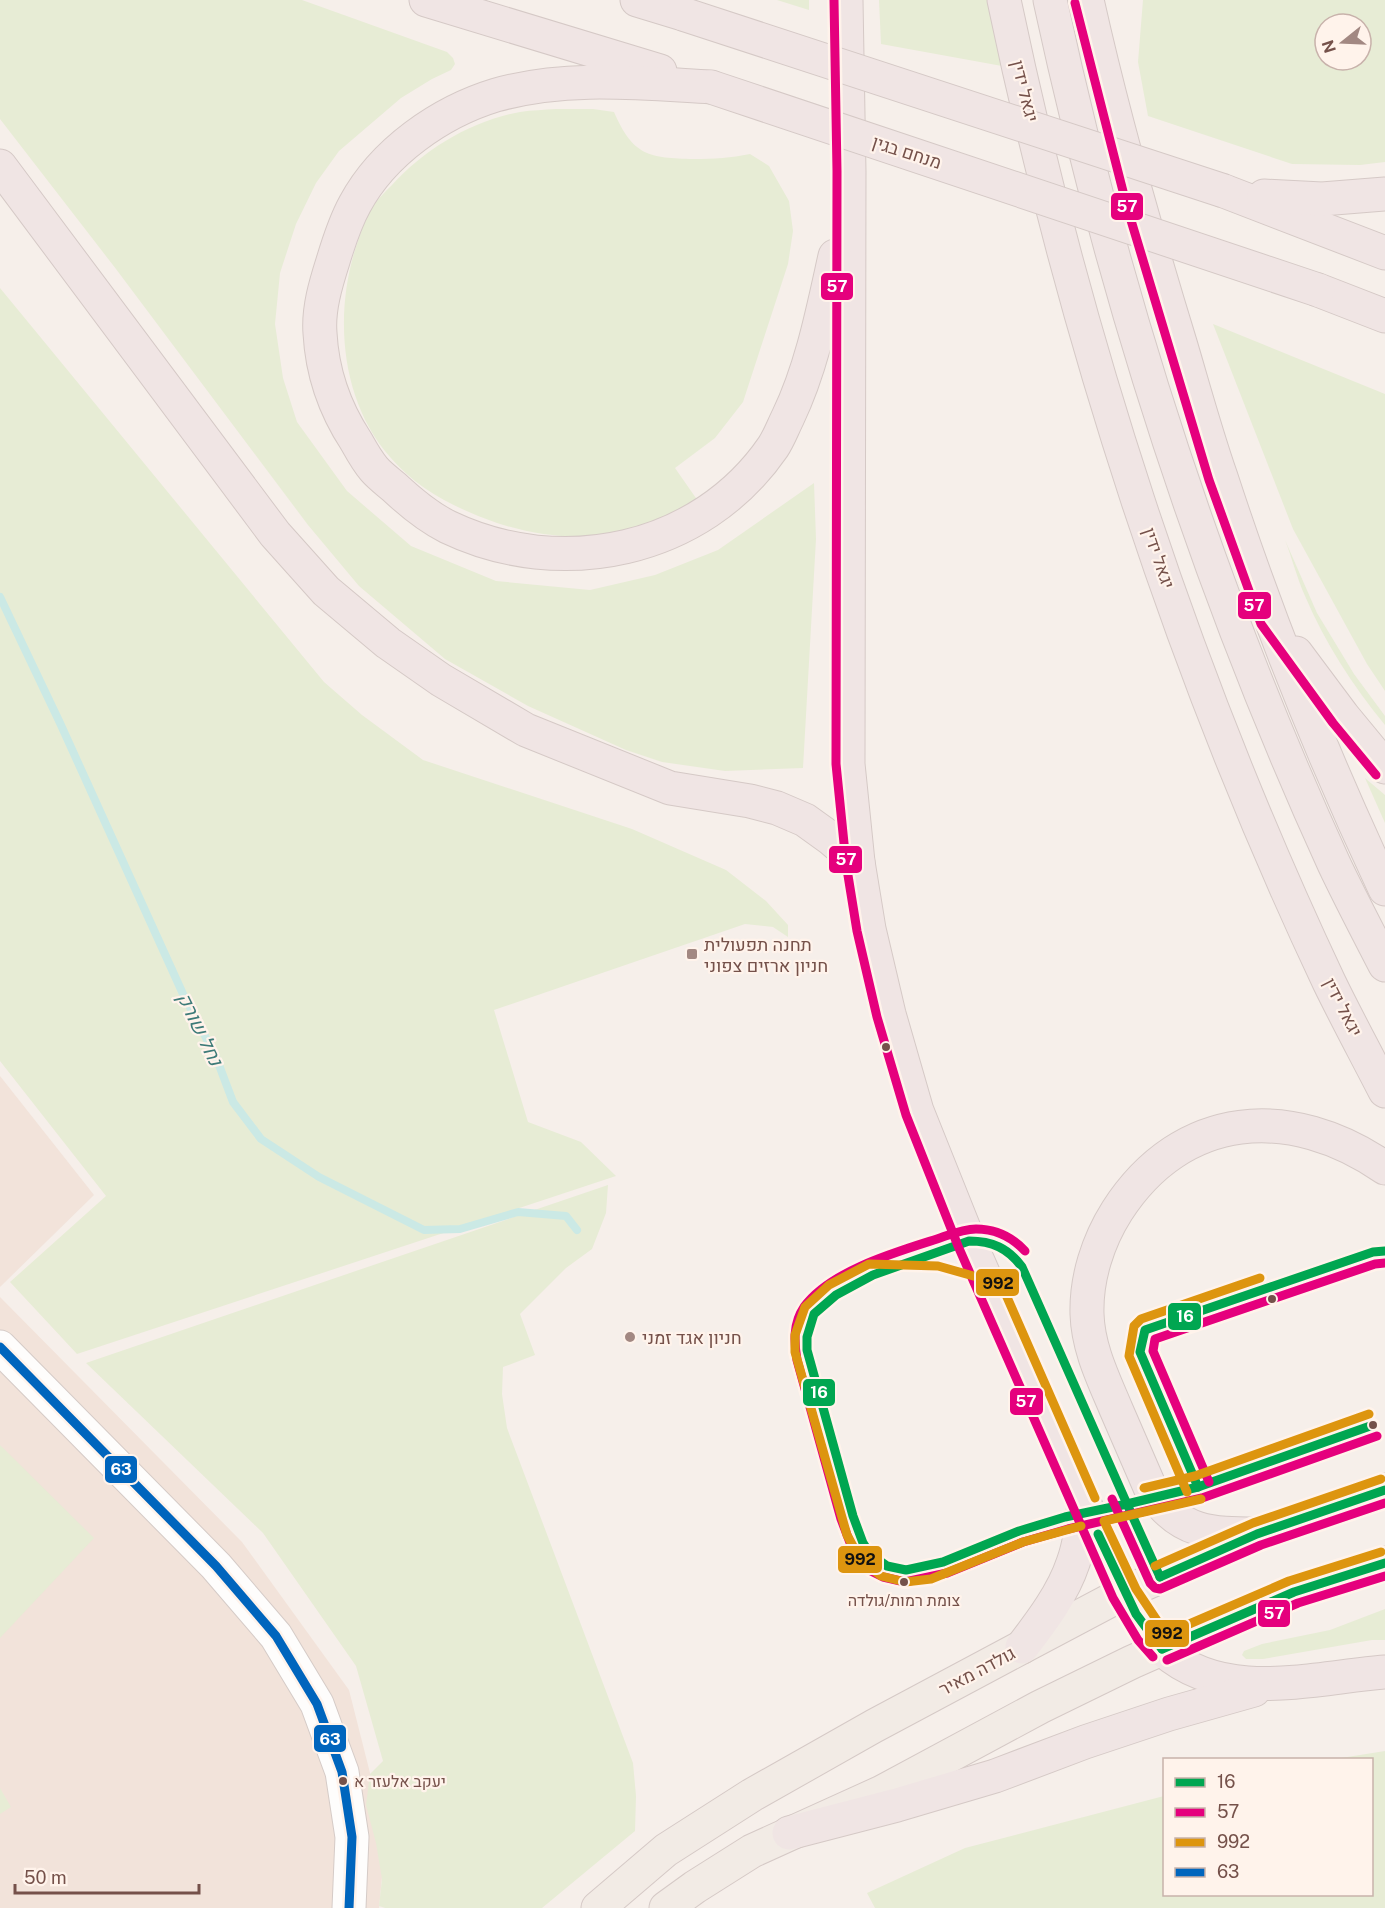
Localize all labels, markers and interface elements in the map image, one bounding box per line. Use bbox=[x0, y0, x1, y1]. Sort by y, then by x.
north arrow bbox=[1313, 12, 1373, 72]
text: N bbox=[1318, 38, 1340, 55]
street label: יגאל ידין bbox=[1007, 58, 1043, 124]
street label: מנחם בגין bbox=[870, 131, 944, 173]
line badge: 57 bbox=[1110, 192, 1144, 221]
text: 57 bbox=[1117, 197, 1137, 216]
line badge: 57 bbox=[820, 272, 854, 301]
text: 57 bbox=[827, 277, 847, 296]
street label: יגאל ידין bbox=[1139, 525, 1179, 591]
line badge: 57 bbox=[1237, 591, 1272, 620]
text: 57 bbox=[1244, 596, 1264, 615]
line badge: 57 bbox=[828, 845, 863, 874]
text: 57 bbox=[836, 850, 856, 869]
place label: תחנה תפעולית חניון ארזים צפוני bbox=[704, 934, 828, 976]
marker: תחנה תפעולית חניון ארזים צפוני bbox=[685, 947, 699, 961]
street label: יגאל ידין bbox=[1319, 974, 1367, 1040]
water label: נחל שורק bbox=[172, 988, 229, 1071]
unlabelled marker bbox=[880, 1041, 892, 1053]
line badge: 992 bbox=[975, 1268, 1020, 1297]
text: 992 bbox=[982, 1274, 1014, 1293]
unlabelled marker bbox=[1266, 1293, 1278, 1305]
line badge: 16 bbox=[1167, 1302, 1202, 1331]
text: 16 bbox=[1176, 1307, 1194, 1326]
place label: חניון אגד זמני bbox=[642, 1327, 742, 1348]
marker: חניון אגד זמני bbox=[623, 1330, 637, 1344]
line badge: 16 bbox=[802, 1378, 836, 1407]
text: 16 bbox=[810, 1383, 828, 1402]
line badge: 57 bbox=[1009, 1387, 1044, 1416]
text: 57 bbox=[1016, 1392, 1036, 1411]
unlabelled marker bbox=[1367, 1419, 1379, 1431]
line badge: 63 bbox=[104, 1455, 138, 1484]
text: 63 bbox=[110, 1460, 132, 1479]
line badge: 992 bbox=[837, 1545, 883, 1574]
text: 992 bbox=[844, 1550, 876, 1569]
marker: צומת רמות/גולדה bbox=[898, 1576, 910, 1588]
place label: צומת רמות/גולדה bbox=[848, 1591, 961, 1610]
line badge: 57 bbox=[1257, 1599, 1291, 1628]
text: 57 bbox=[1264, 1604, 1284, 1623]
line badge: 992 bbox=[1144, 1619, 1190, 1648]
text: 992 bbox=[1151, 1624, 1183, 1643]
street label: גולדה מאיר bbox=[935, 1642, 1019, 1700]
line badge: 63 bbox=[313, 1724, 347, 1753]
text: 63 bbox=[319, 1730, 341, 1749]
legend bbox=[1163, 1758, 1373, 1896]
text: 16 bbox=[1217, 1771, 1236, 1792]
place label: יעקב אלעזר א bbox=[354, 1772, 446, 1791]
marker: יעקב אלעזר א bbox=[337, 1775, 349, 1787]
text: 57 bbox=[1217, 1801, 1239, 1822]
text: 992 bbox=[1217, 1831, 1250, 1852]
scale bar bbox=[15, 1857, 200, 1895]
text: 63 bbox=[1217, 1861, 1239, 1882]
text: 50 m bbox=[24, 1867, 67, 1888]

